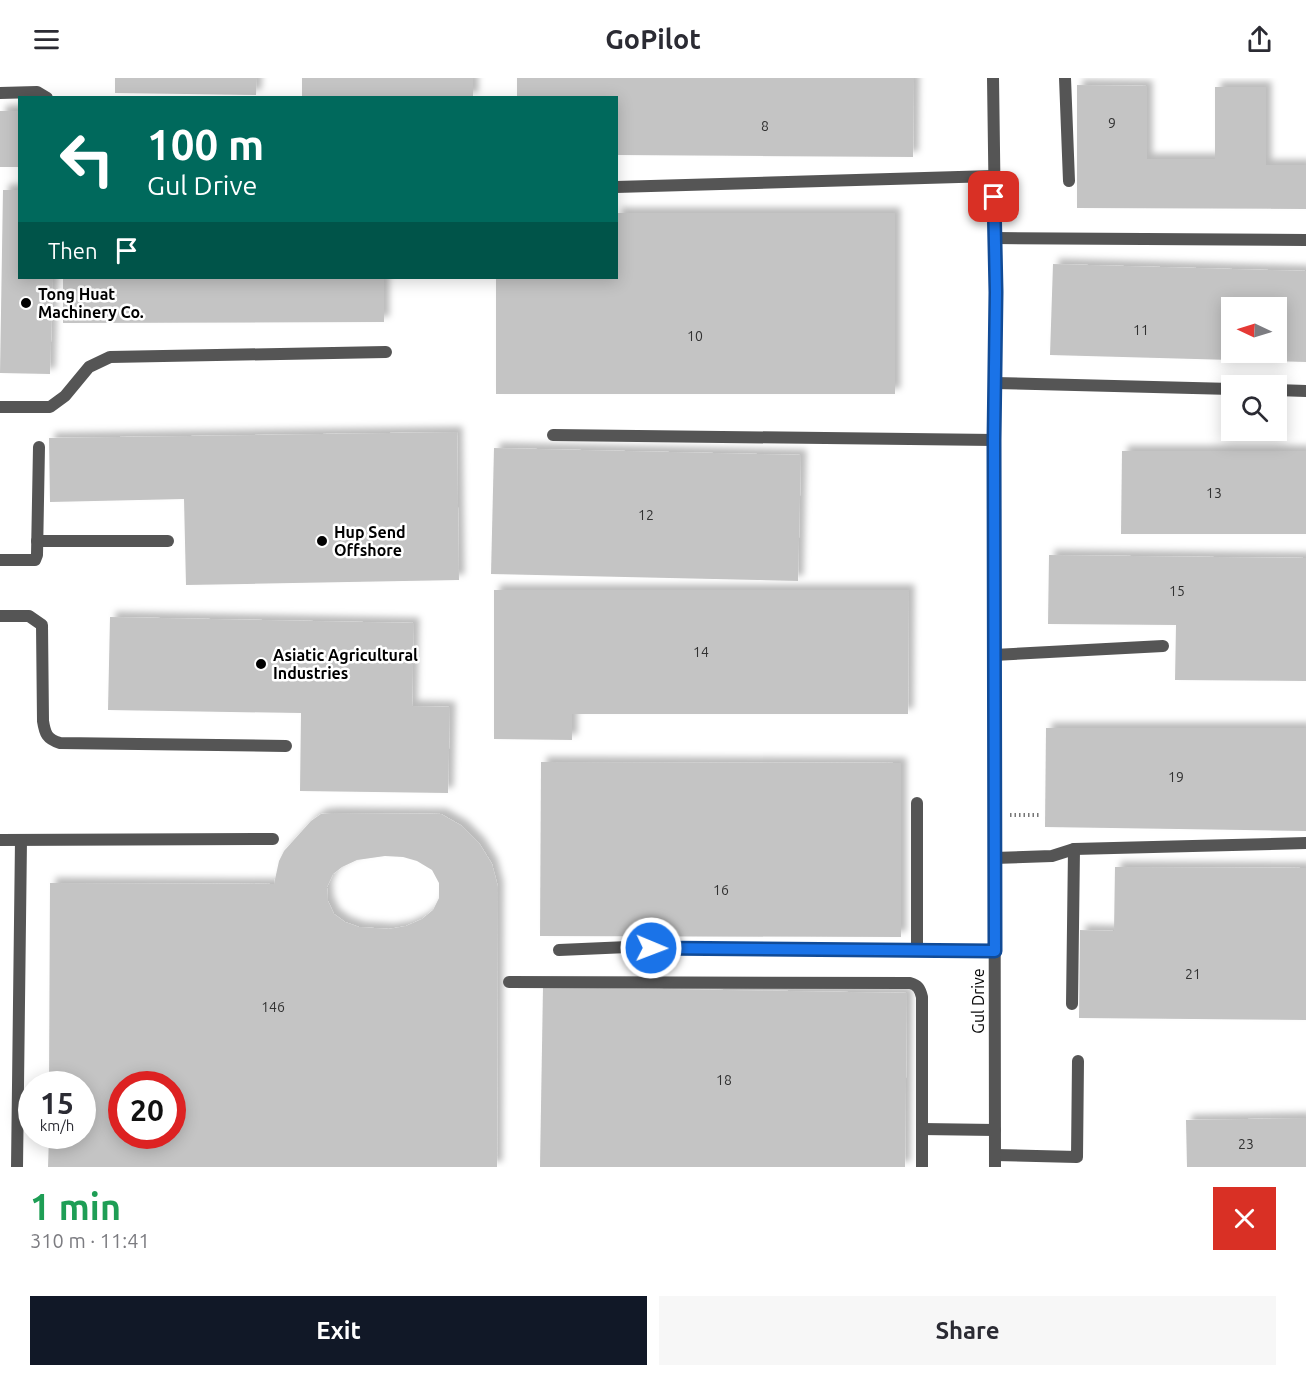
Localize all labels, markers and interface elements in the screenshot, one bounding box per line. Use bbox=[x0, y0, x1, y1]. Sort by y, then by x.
icon: menu bbox=[30, 23, 63, 56]
icon: share bbox=[1243, 23, 1276, 56]
text: GoPilot bbox=[605, 24, 701, 54]
house number: 9 bbox=[1108, 115, 1116, 131]
house number: 8 bbox=[761, 118, 769, 134]
icon: left bbox=[48, 120, 126, 198]
text: 100 m bbox=[147, 121, 264, 168]
text: Gul Drive bbox=[147, 170, 257, 200]
pin bbox=[968, 171, 1019, 222]
icon: arrive bbox=[977, 180, 1010, 213]
icon: arrive bbox=[110, 234, 143, 267]
text: Then bbox=[48, 238, 98, 263]
place label: Tong Huat Machinery Co. bbox=[38, 285, 144, 321]
marker: Tong Huat Machinery Co. bbox=[19, 296, 33, 310]
north arrow bbox=[1221, 297, 1287, 363]
map controls bbox=[1221, 297, 1287, 441]
house number: 11 bbox=[1133, 322, 1149, 338]
house number: 10 bbox=[687, 328, 703, 344]
button: search bbox=[1221, 375, 1287, 441]
house number: 13 bbox=[1206, 485, 1222, 501]
house number: 12 bbox=[638, 507, 654, 523]
place label: Hup Send Offshore bbox=[334, 523, 406, 559]
marker: Hup Send Offshore bbox=[315, 534, 329, 548]
house number: 15 bbox=[1169, 583, 1185, 599]
house number: 14 bbox=[693, 644, 709, 660]
place label: Asiatic Agricultural Industries bbox=[273, 646, 418, 682]
marker: Asiatic Agricultural Industries bbox=[254, 657, 268, 671]
house number: 19 bbox=[1168, 769, 1184, 785]
house number: 16 bbox=[713, 882, 729, 898]
position arrow bbox=[619, 916, 683, 980]
house number: 21 bbox=[1185, 966, 1201, 982]
street label: Gul Drive bbox=[969, 968, 987, 1034]
house number: 146 bbox=[261, 999, 285, 1015]
speed limit sign: 20 bbox=[108, 1071, 186, 1149]
house number: 18 bbox=[716, 1072, 732, 1088]
text: 15 bbox=[40, 1086, 74, 1120]
text: km/h bbox=[40, 1117, 74, 1134]
house number: 23 bbox=[1238, 1136, 1254, 1152]
text: 1 min bbox=[30, 1186, 121, 1227]
button: close bbox=[1213, 1187, 1276, 1250]
text: 310 m · 11:41 bbox=[30, 1229, 150, 1252]
button: Exit bbox=[30, 1296, 647, 1365]
button: Share bbox=[659, 1296, 1276, 1365]

